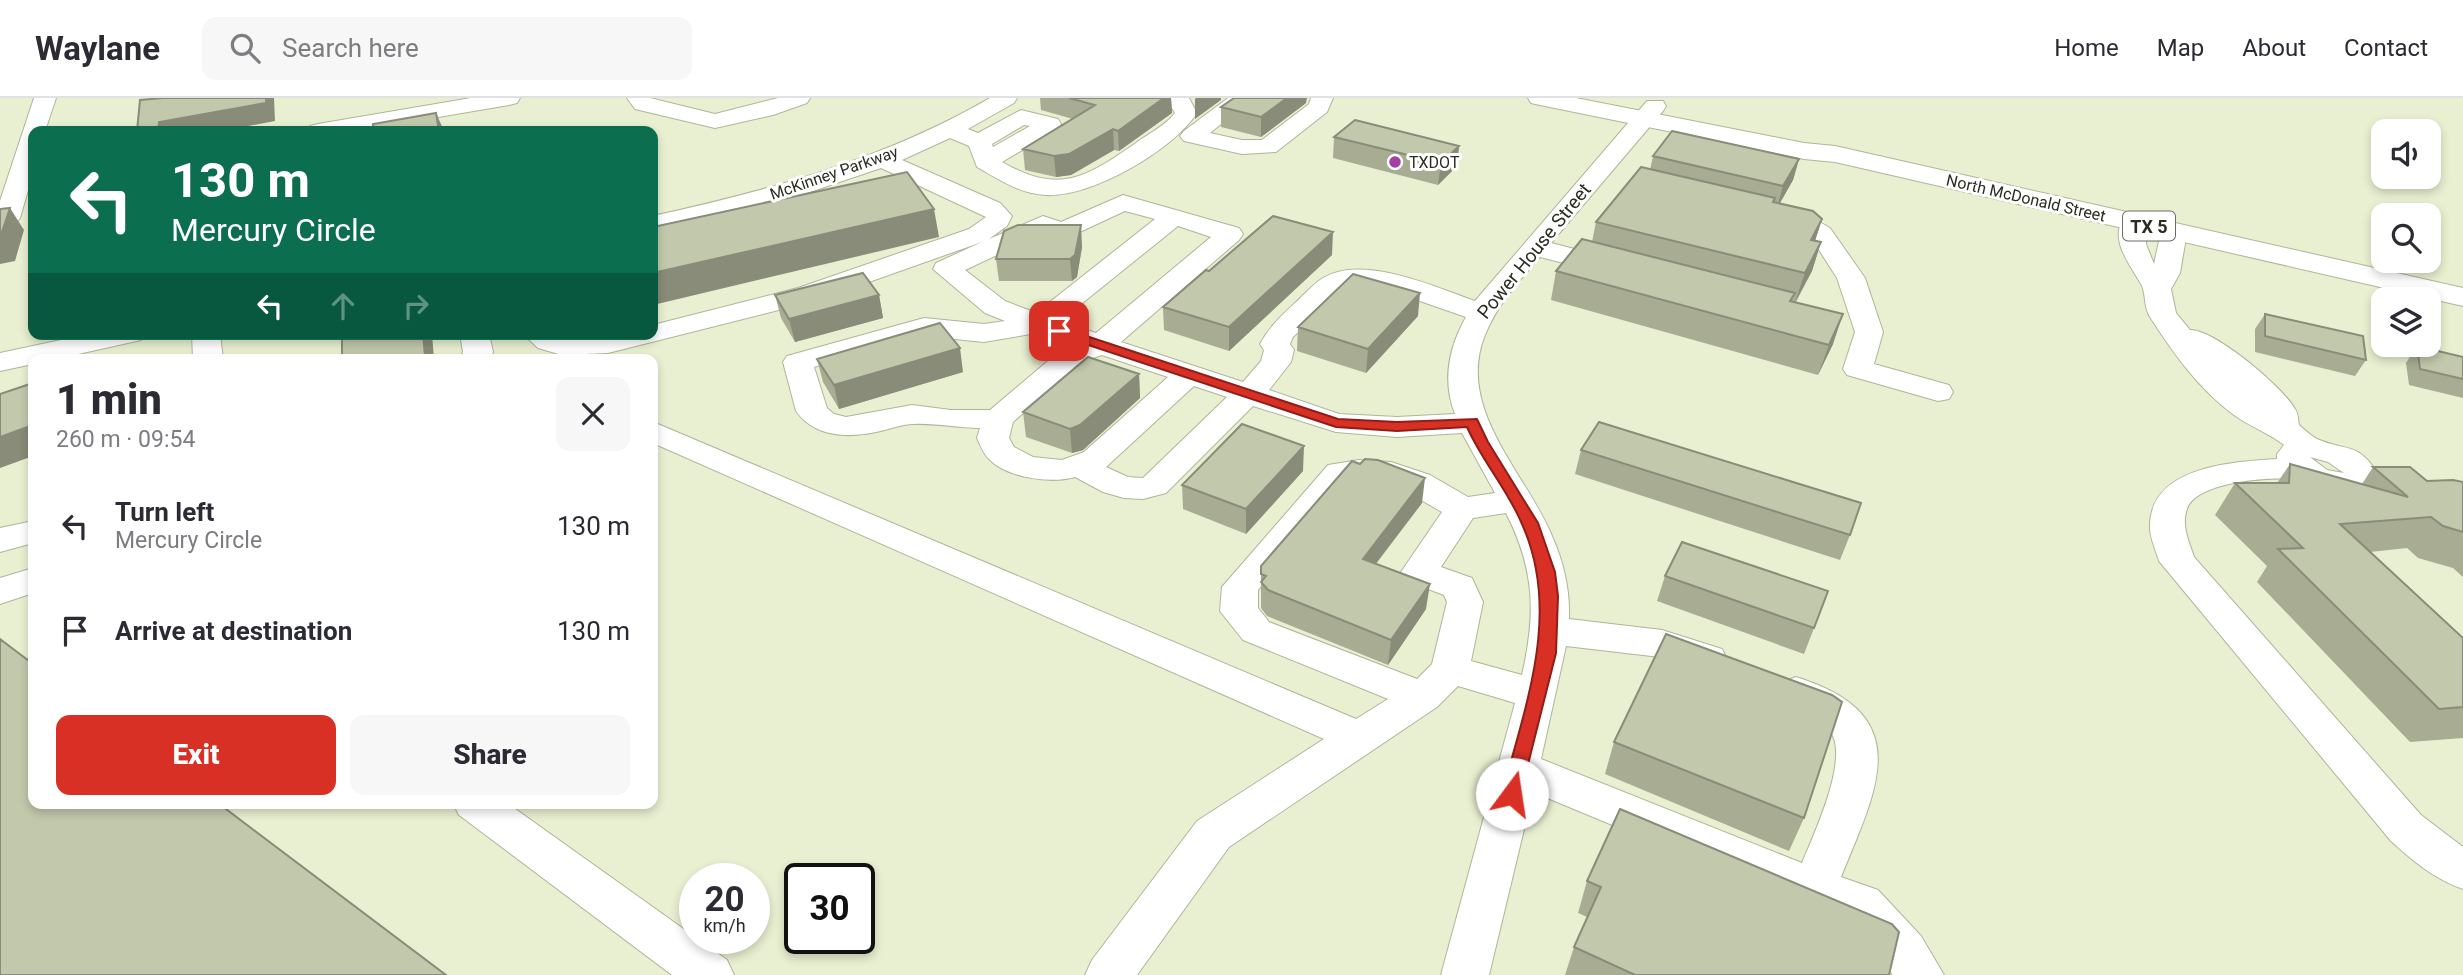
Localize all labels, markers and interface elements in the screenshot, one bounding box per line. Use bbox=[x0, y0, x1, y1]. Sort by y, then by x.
search box bbox=[202, 17, 692, 80]
text: Waylane bbox=[35, 29, 160, 68]
icon: search bbox=[226, 29, 264, 67]
text: Search here bbox=[282, 33, 419, 63]
text: Home bbox=[2054, 34, 2119, 62]
text: Map bbox=[2157, 34, 2204, 62]
text: About bbox=[2242, 34, 2306, 62]
text: Contact bbox=[2344, 34, 2428, 62]
map controls bbox=[2371, 119, 2441, 357]
button: sound bbox=[2371, 119, 2441, 189]
street label: McKinney Parkway bbox=[767, 142, 901, 204]
text: 130 m bbox=[171, 152, 310, 209]
place label: TXDOT bbox=[1409, 153, 1460, 172]
icon: left bbox=[56, 154, 147, 245]
marker: TXDOT bbox=[1387, 154, 1403, 170]
street label: North McDonald Street bbox=[1944, 170, 2108, 226]
street label: Power House Street bbox=[1472, 179, 1596, 323]
button: search bbox=[2371, 203, 2441, 273]
text: Mercury Circle bbox=[171, 211, 376, 249]
road number: TX 5 bbox=[2123, 211, 2175, 240]
icon: left bbox=[251, 287, 289, 325]
icon: ahead bbox=[324, 287, 362, 325]
icon: right bbox=[397, 287, 435, 325]
button: layers bbox=[2371, 287, 2441, 357]
pin bbox=[1029, 301, 1089, 361]
icon: arrive bbox=[1040, 312, 1078, 350]
text: 1 min bbox=[56, 375, 162, 424]
button: close bbox=[556, 377, 630, 451]
text: 260 m · 09:54 bbox=[56, 426, 195, 453]
text: Turn left bbox=[115, 497, 214, 527]
icon: left bbox=[56, 507, 94, 545]
text: 130 m bbox=[557, 511, 630, 541]
text: Mercury Circle bbox=[115, 527, 262, 554]
icon: arrive bbox=[56, 612, 94, 650]
text: Arrive at destination bbox=[115, 616, 352, 646]
text: 130 m bbox=[557, 616, 630, 646]
button: Exit bbox=[56, 715, 336, 795]
button: Share bbox=[350, 715, 630, 795]
position arrow bbox=[1475, 757, 1549, 831]
speed limit sign: 30 bbox=[784, 863, 875, 954]
text: 20 bbox=[704, 879, 745, 920]
text: km/h bbox=[703, 915, 746, 936]

